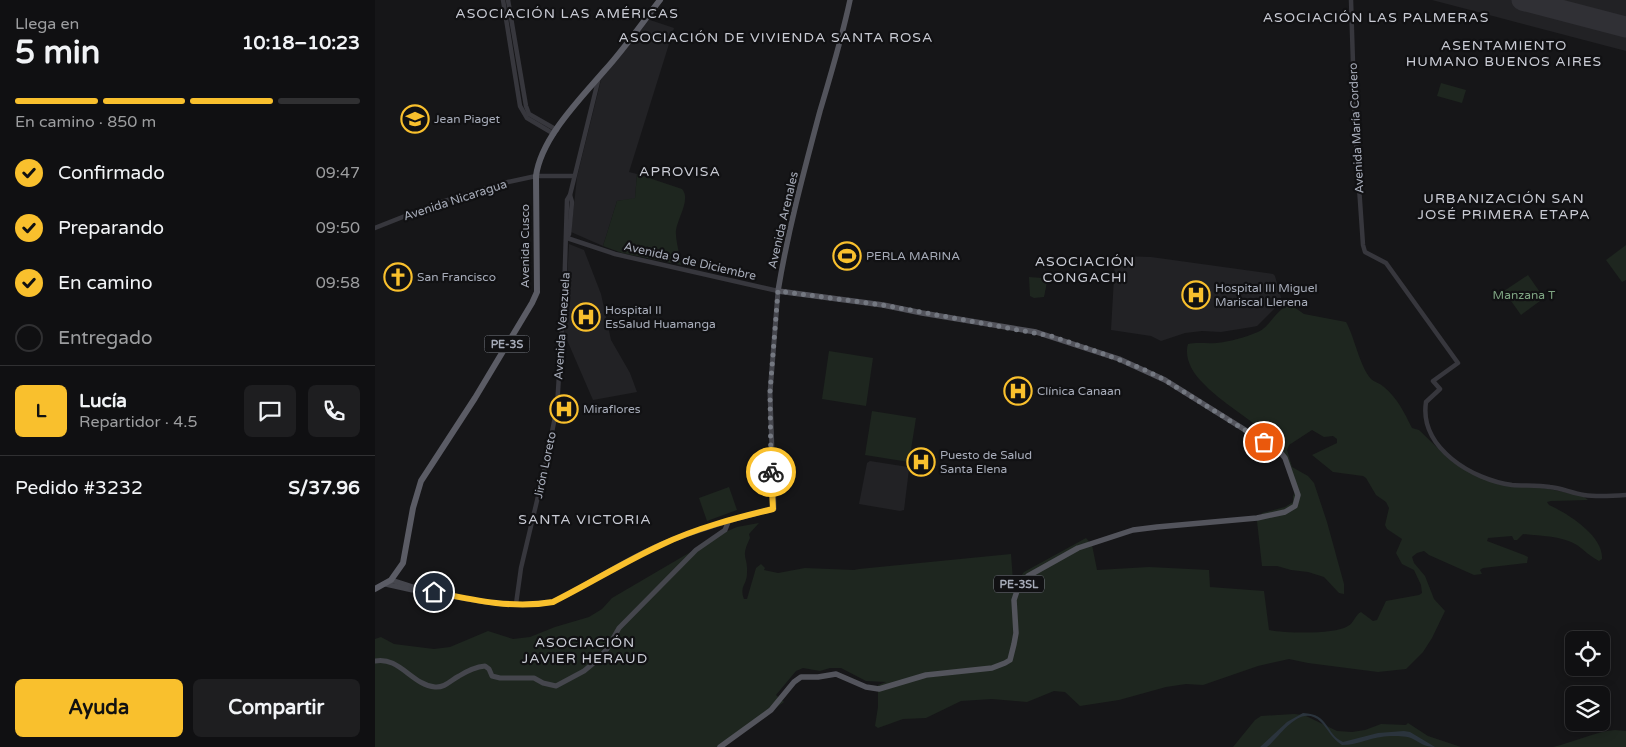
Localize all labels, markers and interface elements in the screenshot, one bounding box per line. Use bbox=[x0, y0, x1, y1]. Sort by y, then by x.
district label: ASOCIACIÓN LAS AMÉRICAS bbox=[455, 5, 679, 22]
district label: ASOCIACIÓN LAS PALMERAS bbox=[1263, 9, 1489, 26]
text: Llega en bbox=[15, 14, 79, 34]
district label: ASOCIACIÓN DE VIVIENDA SANTA ROSA bbox=[619, 29, 933, 46]
text: 10:18–10:23 bbox=[242, 32, 360, 54]
text: 5 min bbox=[15, 34, 100, 72]
district label: ASENTAMIENTO HUMANO BUENOS AIRES bbox=[1406, 37, 1602, 70]
street label: Avenida María Cordero bbox=[1346, 62, 1366, 194]
school or university icon: Jean Piaget bbox=[400, 104, 430, 134]
text: En camino · 850 m bbox=[15, 112, 156, 132]
place label: Jean Piaget bbox=[434, 112, 501, 126]
icon: check bbox=[15, 159, 43, 187]
text: Confirmado bbox=[58, 162, 165, 184]
text: 09:47 bbox=[316, 163, 360, 183]
district label: APROVISA bbox=[639, 163, 721, 180]
street label: Avenida Arenales bbox=[765, 170, 801, 270]
street label: Avenida Nicaragua bbox=[402, 177, 508, 223]
district label: URBANIZACIÓN SAN JOSÉ PRIMERA ETAPA bbox=[1417, 190, 1591, 223]
street label: Avenida Cusco bbox=[518, 204, 532, 288]
icon: check bbox=[15, 214, 43, 242]
text: Preparando bbox=[58, 217, 164, 239]
text: 09:50 bbox=[316, 218, 360, 238]
street label: Avenida 9 de Diciembre bbox=[622, 239, 758, 283]
sports icon: PERLA MARINA bbox=[832, 241, 862, 271]
place label: PERLA MARINA bbox=[866, 249, 960, 263]
district label: ASOCIACIÓN CONGACHI bbox=[1035, 253, 1135, 286]
church icon: San Francisco bbox=[383, 262, 413, 292]
icon: check bbox=[15, 269, 43, 297]
place label: San Francisco bbox=[417, 270, 496, 284]
text: En camino bbox=[58, 272, 153, 294]
street label: Avenida Venezuela bbox=[551, 272, 573, 380]
text: 09:58 bbox=[316, 273, 360, 293]
hospital icon: Hospital III Miguel Mariscal Llerena bbox=[1181, 280, 1211, 310]
place label: Hospital III Miguel Mariscal Llerena bbox=[1215, 281, 1317, 309]
park label: Manzana T bbox=[1493, 288, 1556, 302]
hospital icon: Hospital II EsSalud Huamanga bbox=[571, 302, 601, 332]
place label: Hospital II EsSalud Huamanga bbox=[605, 303, 716, 331]
text: Entregado bbox=[58, 327, 153, 349]
road number: PE-3S bbox=[485, 336, 529, 352]
hospital icon: Clínica Canaan bbox=[1003, 376, 1033, 406]
place label: Clínica Canaan bbox=[1037, 384, 1121, 398]
button: chat bbox=[244, 385, 296, 437]
button: phone bbox=[308, 385, 360, 437]
text: Lucía bbox=[79, 390, 127, 412]
hospital icon: Miraflores bbox=[549, 394, 579, 424]
text: L bbox=[36, 400, 46, 422]
place label: Miraflores bbox=[583, 402, 641, 416]
text: Repartidor · 4.5 bbox=[79, 412, 197, 432]
pin bbox=[1243, 421, 1285, 463]
icon: bag bbox=[1250, 428, 1278, 456]
street label: Jirón Loreto bbox=[531, 430, 559, 500]
courier bbox=[746, 447, 796, 497]
hospital icon: Puesto de Salud Santa Elena bbox=[906, 447, 936, 477]
place label: Puesto de Salud Santa Elena bbox=[940, 448, 1032, 476]
icon: bike bbox=[757, 458, 785, 486]
text: Pedido #3232 bbox=[15, 477, 143, 499]
text: S/37.96 bbox=[288, 477, 360, 499]
district label: SANTA VICTORIA bbox=[518, 511, 652, 528]
pin bbox=[413, 571, 455, 613]
road number: PE-3SL bbox=[994, 576, 1044, 592]
icon: home bbox=[420, 578, 448, 606]
map controls bbox=[1565, 631, 1610, 731]
button: locate bbox=[1565, 631, 1610, 676]
district label: ASOCIACIÓN JAVIER HERAUD bbox=[522, 634, 648, 667]
button: Ayuda bbox=[15, 679, 183, 737]
button: Compartir bbox=[193, 679, 360, 737]
button: layers bbox=[1565, 686, 1610, 731]

